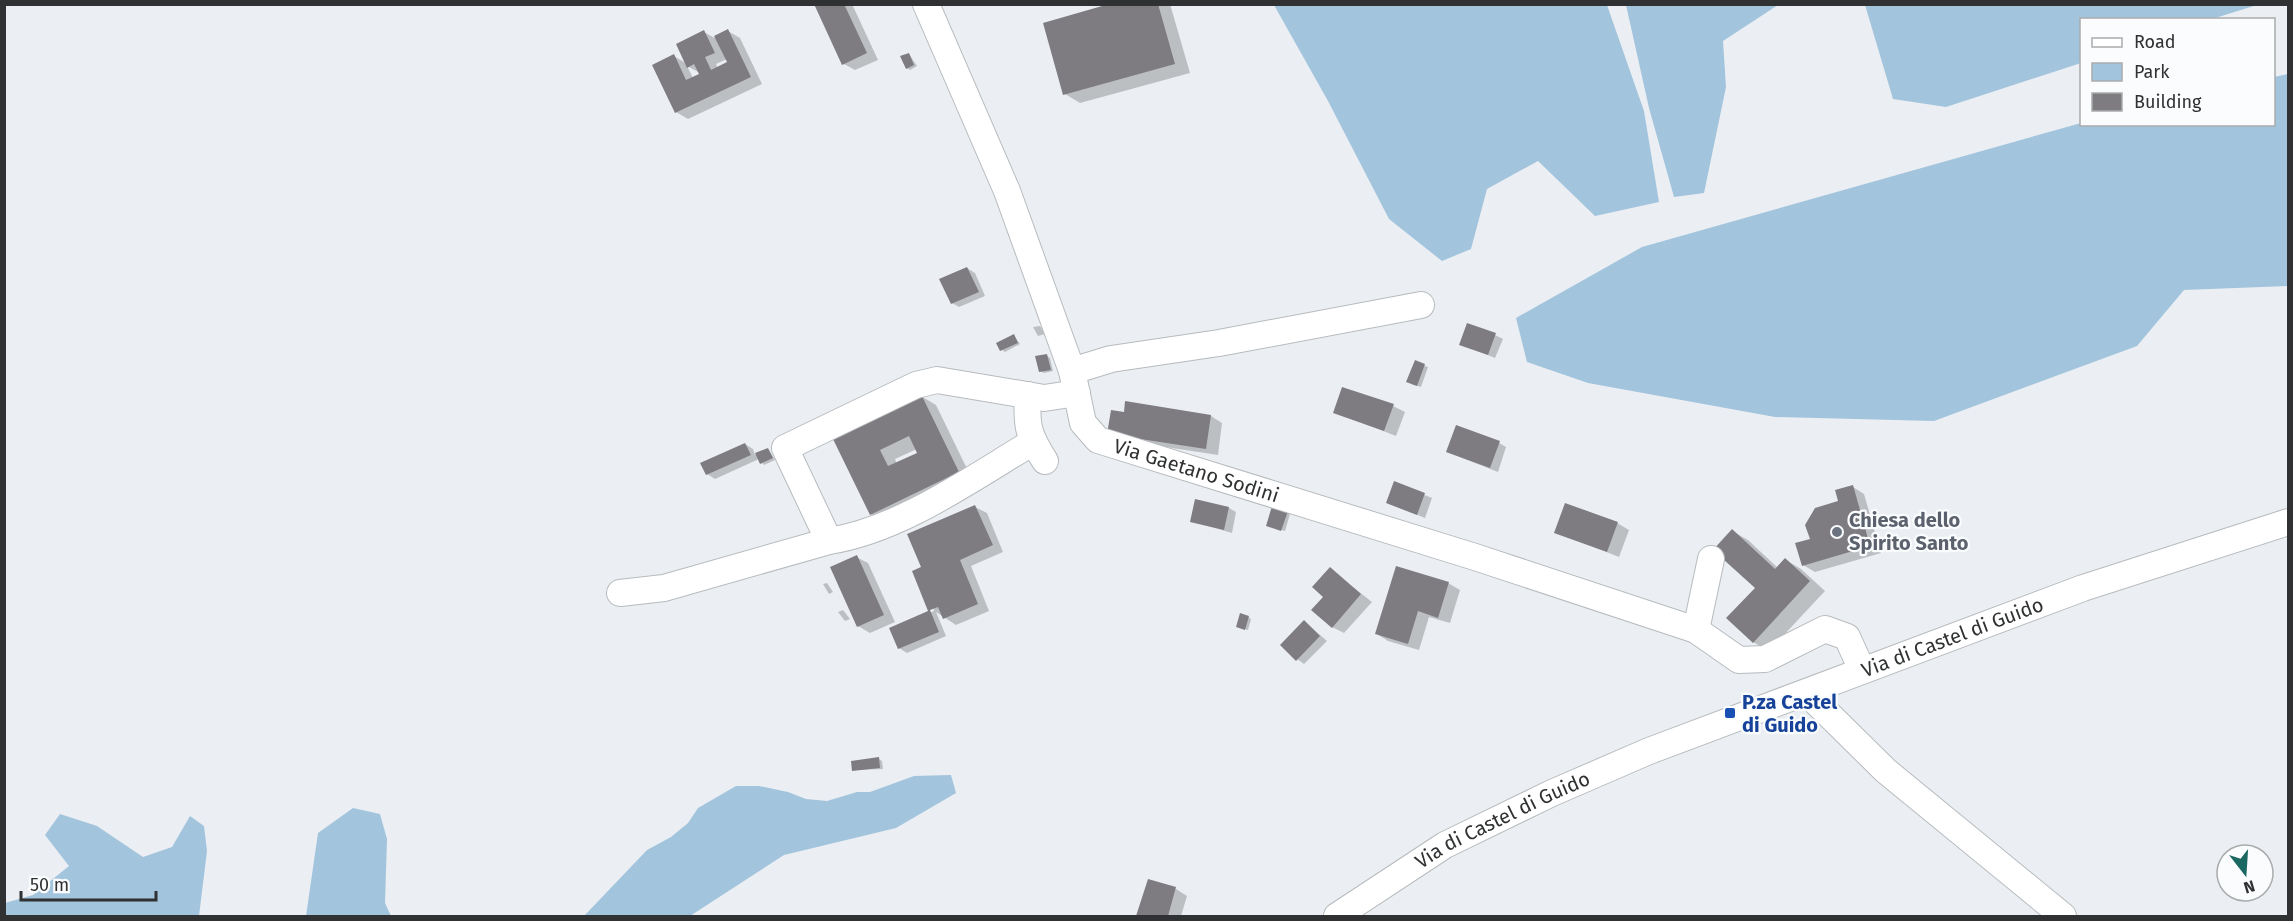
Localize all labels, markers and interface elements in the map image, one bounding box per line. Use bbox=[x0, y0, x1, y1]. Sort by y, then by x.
legend bbox=[2080, 18, 2275, 126]
text: Road bbox=[2134, 31, 2176, 53]
text: Park bbox=[2134, 61, 2170, 83]
text: Building bbox=[2134, 91, 2202, 113]
street label: Via Gaetano Sodini bbox=[1111, 434, 1282, 507]
place label: Chiesa dello Spirito Santo bbox=[1849, 508, 1969, 555]
marker: Chiesa dello Spirito Santo bbox=[1830, 525, 1844, 539]
street label: Via di Castel di Guido bbox=[1858, 592, 2047, 682]
place label: P.za Castel di Guido bbox=[1742, 690, 1837, 737]
marker: P.za Castel di Guido bbox=[1723, 706, 1737, 720]
street label: Via di Castel di Guido bbox=[1410, 766, 1593, 873]
north arrow bbox=[2215, 843, 2275, 903]
scale bar bbox=[21, 864, 156, 902]
text: 50 m bbox=[30, 874, 69, 896]
text: N bbox=[2241, 876, 2257, 898]

